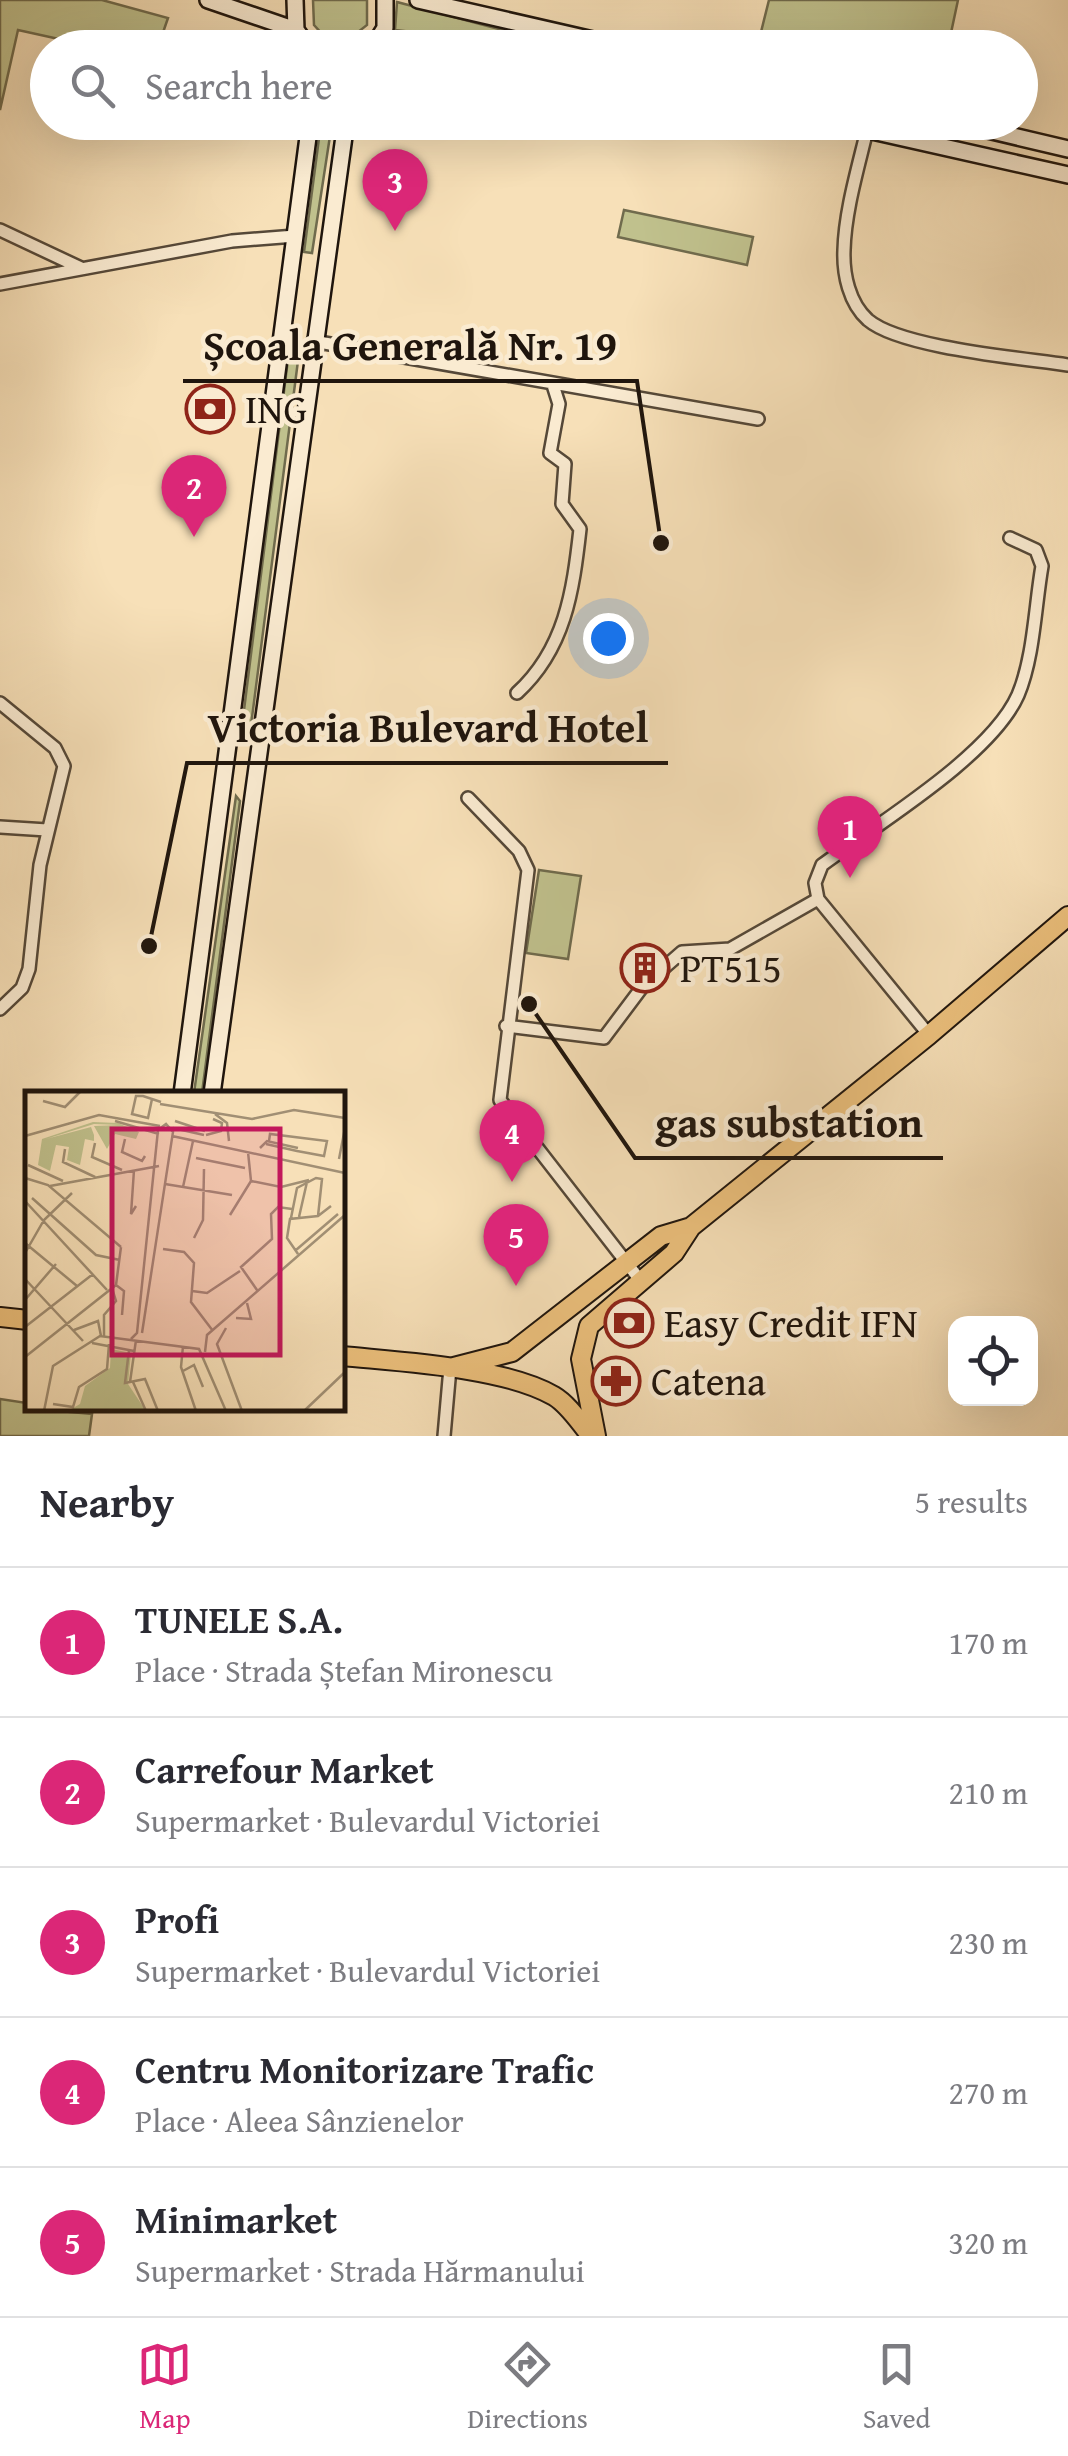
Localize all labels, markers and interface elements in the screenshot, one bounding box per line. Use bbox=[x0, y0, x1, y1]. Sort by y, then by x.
search box bbox=[30, 30, 1038, 140]
text: Search here bbox=[145, 57, 333, 113]
icon: search bbox=[65, 58, 120, 113]
pin: 3 bbox=[362, 148, 428, 231]
callout: Școala Generală Nr. 19 bbox=[183, 309, 637, 381]
text: Școala Generală Nr. 19 bbox=[203, 314, 617, 375]
place label: ING bbox=[245, 379, 307, 438]
bank icon: ING bbox=[184, 383, 236, 435]
pin: 2 bbox=[162, 454, 226, 537]
your location bbox=[583, 613, 634, 664]
callout: Victoria Bulevard Hotel bbox=[187, 691, 668, 763]
text: Victoria Bulevard Hotel bbox=[207, 696, 649, 757]
pin: 1 bbox=[818, 796, 882, 878]
place label: PT515 bbox=[680, 938, 782, 997]
building icon: PT515 bbox=[619, 942, 671, 994]
callout: gas substation bbox=[635, 1086, 943, 1158]
inset map bbox=[25, 1091, 345, 1411]
text: gas substation bbox=[655, 1091, 923, 1152]
pin: 4 bbox=[480, 1100, 544, 1182]
pin: 5 bbox=[484, 1204, 548, 1286]
place label: Easy Credit IFN bbox=[664, 1293, 918, 1352]
bank icon: Easy Credit IFN bbox=[603, 1297, 655, 1349]
map controls bbox=[948, 1316, 1038, 1406]
button: locate bbox=[948, 1316, 1038, 1406]
place label: Catena bbox=[651, 1351, 766, 1410]
pharmacy icon: Catena bbox=[590, 1355, 642, 1407]
text: Nearby bbox=[40, 1471, 174, 1532]
text: 5 results bbox=[915, 1478, 1028, 1525]
text: TUNELE S.A. bbox=[135, 1591, 343, 1647]
text: 1 bbox=[64, 1619, 81, 1666]
text: 170 m bbox=[949, 1619, 1028, 1666]
text: Place · Strada Ștefan Mironescu bbox=[135, 1647, 553, 1694]
text: Carrefour Market bbox=[135, 1741, 434, 1797]
text: 2 bbox=[64, 1769, 81, 1816]
text: 210 m bbox=[949, 1769, 1028, 1816]
text: Supermarket · Bulevardul Victoriei bbox=[135, 1797, 600, 1844]
text: Profi bbox=[135, 1891, 219, 1947]
text: 3 bbox=[64, 1919, 81, 1966]
text: 230 m bbox=[949, 1919, 1028, 1966]
text: Supermarket · Bulevardul Victoriei bbox=[135, 1947, 600, 1994]
text: Centru Monitorizare Trafic bbox=[135, 2041, 594, 2097]
text: 4 bbox=[64, 2069, 81, 2116]
text: 270 m bbox=[949, 2069, 1028, 2116]
text: Place · Aleea Sânzienelor bbox=[135, 2097, 464, 2144]
text: Minimarket bbox=[135, 2191, 337, 2247]
text: 5 bbox=[64, 2219, 81, 2266]
text: 320 m bbox=[949, 2219, 1028, 2266]
text: Supermarket · Strada Hărmanului bbox=[135, 2247, 585, 2294]
tab: Map bbox=[137, 2337, 192, 2438]
tab: Directions bbox=[467, 2337, 588, 2438]
tab: Saved bbox=[863, 2337, 931, 2438]

